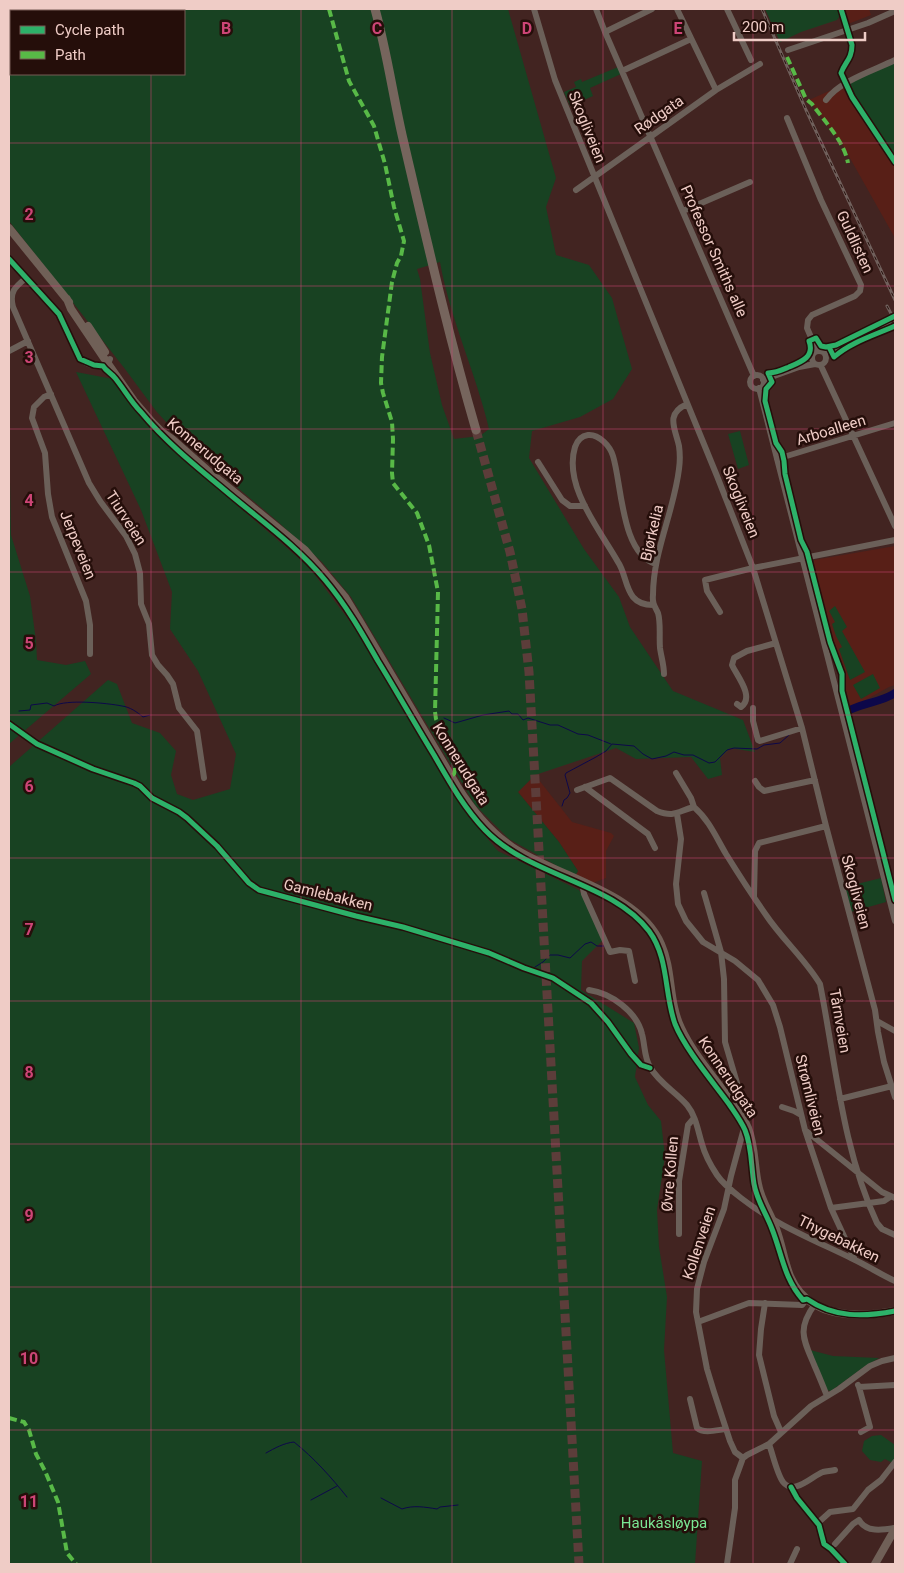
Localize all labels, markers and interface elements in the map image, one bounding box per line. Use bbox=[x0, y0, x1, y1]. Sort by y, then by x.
legend bbox=[10, 10, 185, 75]
scale bar bbox=[734, 10, 865, 42]
text: 200 m bbox=[742, 18, 784, 36]
text: B bbox=[221, 19, 231, 38]
text: C bbox=[372, 19, 382, 38]
text: D bbox=[522, 19, 532, 38]
text: E bbox=[674, 19, 683, 38]
text: Cycle path bbox=[55, 21, 125, 39]
text: Path bbox=[55, 46, 86, 64]
street label: Skogliveien bbox=[564, 88, 610, 166]
street label: Rødgata bbox=[631, 92, 687, 138]
street label: Professor Smiths alle bbox=[677, 182, 751, 320]
text: 2 bbox=[24, 205, 34, 224]
street label: Guldlisten bbox=[833, 208, 877, 276]
text: 3 bbox=[24, 348, 34, 367]
street label: Arboalleen bbox=[794, 411, 868, 449]
street label: Konnerudgata bbox=[163, 414, 247, 488]
street label: Skogliveien bbox=[718, 463, 764, 541]
street label: Tiurveien bbox=[102, 487, 150, 549]
text: 4 bbox=[24, 491, 34, 510]
street label: Bjørkelia bbox=[637, 503, 667, 563]
street label: Jerpeveien bbox=[56, 508, 100, 582]
text: 5 bbox=[24, 634, 34, 653]
street label: Konnerudgata bbox=[429, 719, 493, 809]
text: 6 bbox=[24, 777, 34, 796]
street label: Skogliveien bbox=[837, 853, 875, 931]
street label: Gamlebakken bbox=[282, 875, 374, 915]
text: 7 bbox=[24, 920, 34, 939]
street label: Tårnveien bbox=[826, 988, 854, 1054]
street label: Konnerudgata bbox=[694, 1033, 762, 1121]
street label: Strømliveien bbox=[791, 1053, 829, 1137]
text: 8 bbox=[24, 1063, 34, 1082]
street label: Øvre Kollen bbox=[658, 1136, 682, 1212]
street label: Kollenveien bbox=[679, 1204, 719, 1282]
text: 9 bbox=[24, 1206, 34, 1225]
street label: Thygebakken bbox=[795, 1212, 883, 1266]
text: 10 bbox=[20, 1349, 38, 1368]
text: 11 bbox=[20, 1492, 38, 1511]
park label: Haukåsløypa bbox=[621, 1514, 707, 1532]

